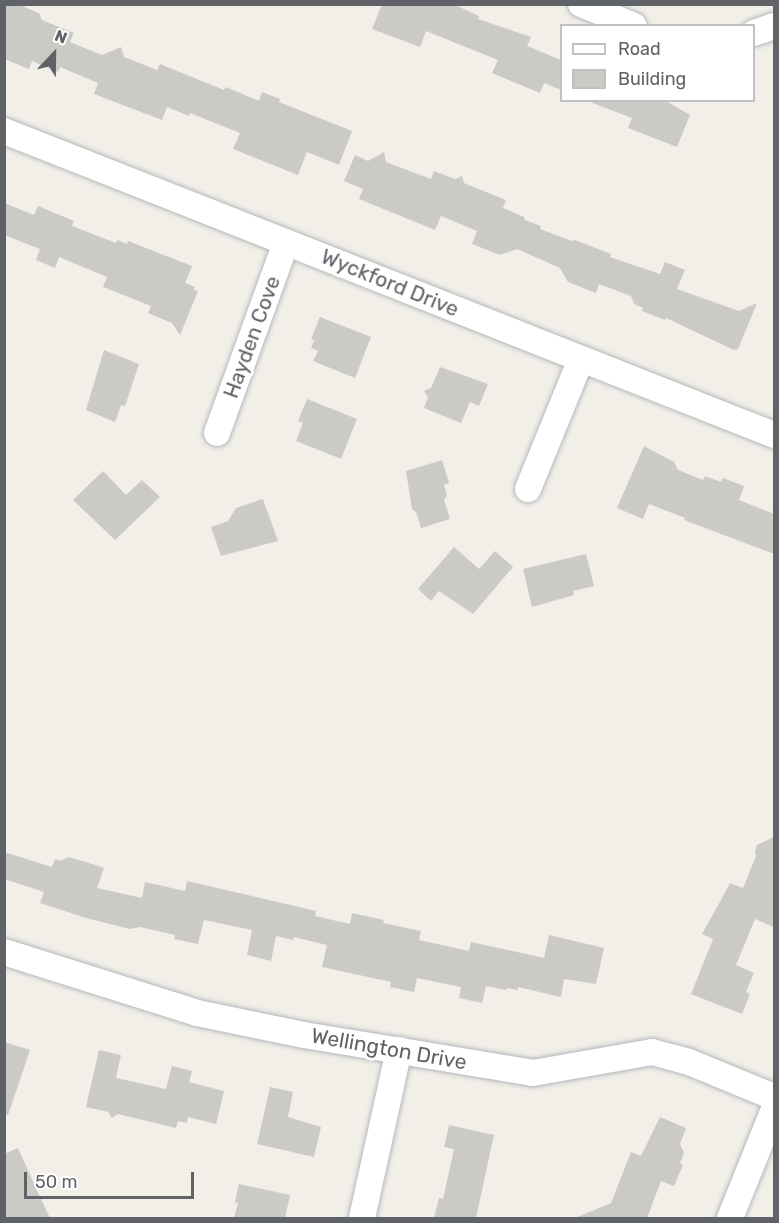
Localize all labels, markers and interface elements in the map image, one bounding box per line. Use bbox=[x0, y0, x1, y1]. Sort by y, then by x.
north arrow bbox=[24, 24, 84, 84]
legend bbox=[560, 24, 755, 102]
text: N bbox=[52, 26, 70, 48]
text: Road bbox=[618, 38, 661, 60]
text: Building bbox=[618, 68, 686, 90]
street label: Wyckford Drive bbox=[317, 244, 463, 322]
street label: Hayden Cove bbox=[218, 272, 286, 402]
street label: Wellington Drive bbox=[309, 1023, 469, 1075]
scale bar bbox=[27, 1160, 196, 1198]
text: 50 m bbox=[35, 1171, 78, 1193]

